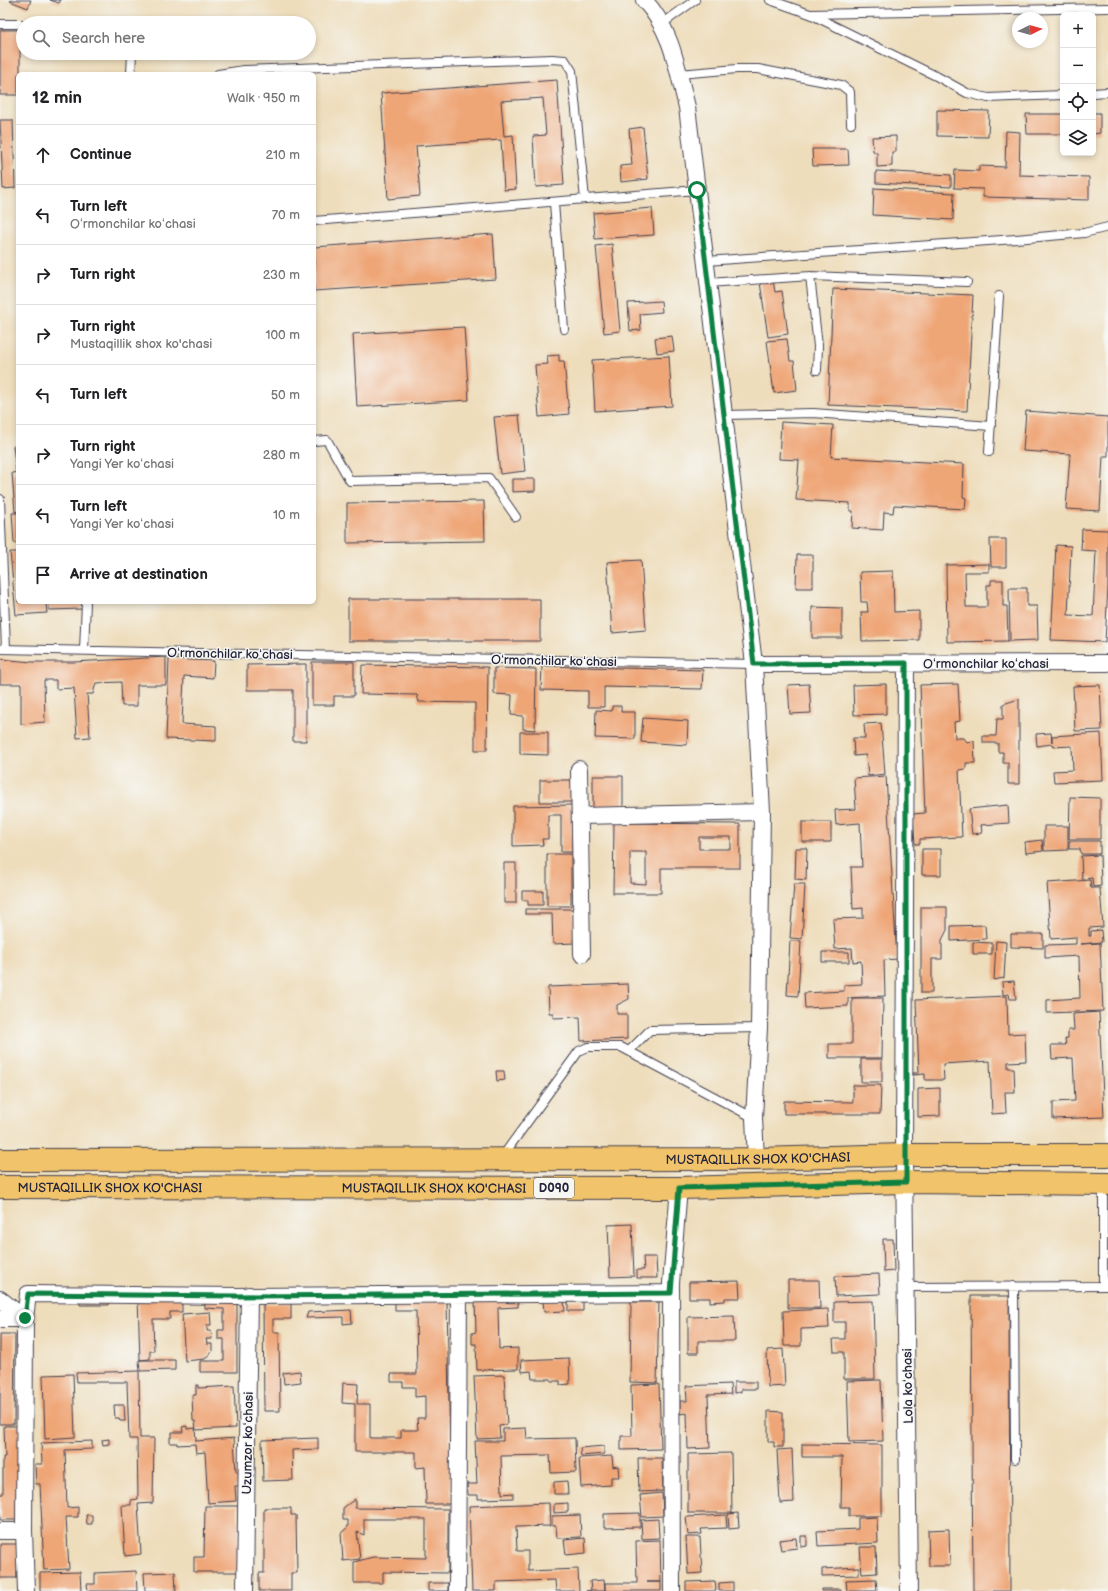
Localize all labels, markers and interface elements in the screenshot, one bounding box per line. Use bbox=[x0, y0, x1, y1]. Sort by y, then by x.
north arrow bbox=[1012, 12, 1048, 48]
map controls bbox=[1060, 12, 1096, 156]
button: + bbox=[1060, 12, 1096, 48]
search box bbox=[16, 16, 316, 60]
icon: search bbox=[30, 27, 52, 49]
text: Search here bbox=[62, 29, 145, 48]
button: − bbox=[1060, 48, 1096, 84]
button: locate bbox=[1060, 84, 1096, 120]
text: 12 min bbox=[32, 88, 82, 108]
text: Walk · 950 m bbox=[227, 90, 300, 106]
button: layers bbox=[1060, 120, 1096, 156]
icon: ahead bbox=[32, 144, 54, 166]
text: Continue bbox=[70, 145, 132, 164]
text: 210 m bbox=[266, 147, 300, 163]
route start bbox=[688, 181, 706, 199]
text: Turn left bbox=[70, 197, 127, 216]
icon: left bbox=[32, 204, 54, 226]
text: 70 m bbox=[272, 207, 300, 223]
text: Oʻrmonchilar koʻchasi bbox=[70, 216, 196, 232]
icon: right bbox=[32, 264, 54, 286]
text: Turn right bbox=[70, 265, 135, 284]
text: 230 m bbox=[263, 267, 300, 283]
text: Turn right bbox=[70, 317, 135, 336]
icon: right bbox=[32, 324, 54, 346]
text: 100 m bbox=[265, 327, 300, 343]
text: Mustaqillik shox ko'chasi bbox=[70, 336, 212, 352]
icon: left bbox=[32, 384, 54, 406]
text: Turn left bbox=[70, 385, 127, 404]
text: 50 m bbox=[271, 387, 300, 403]
text: Turn right bbox=[70, 437, 135, 456]
icon: right bbox=[32, 444, 54, 466]
text: 280 m bbox=[263, 447, 300, 463]
text: Yangi Yer koʻchasi bbox=[70, 456, 174, 472]
text: Turn left bbox=[70, 497, 127, 516]
icon: left bbox=[32, 504, 54, 526]
text: 10 m bbox=[273, 507, 300, 523]
text: Yangi Yer koʻchasi bbox=[70, 516, 174, 532]
icon: arrive bbox=[32, 564, 54, 586]
text: Arrive at destination bbox=[70, 565, 208, 584]
street label: Oʻrmonchilar koʻchasi bbox=[167, 645, 293, 663]
street label: Oʻrmonchilar koʻchasi bbox=[491, 652, 617, 670]
street label: Oʻrmonchilar koʻchasi bbox=[923, 656, 1049, 672]
street label: MUSTAQILLIK SHOX KO'CHASI bbox=[666, 1149, 851, 1168]
road number: D090 bbox=[534, 1178, 574, 1198]
street label: MUSTAQILLIK SHOX KO'CHASI bbox=[18, 1180, 202, 1196]
street label: MUSTAQILLIK SHOX KO'CHASI bbox=[342, 1181, 526, 1197]
route end bbox=[16, 1309, 34, 1327]
street label: Lola koʻchasi bbox=[899, 1348, 917, 1424]
street label: Uzumzor koʻchasi bbox=[239, 1392, 257, 1495]

